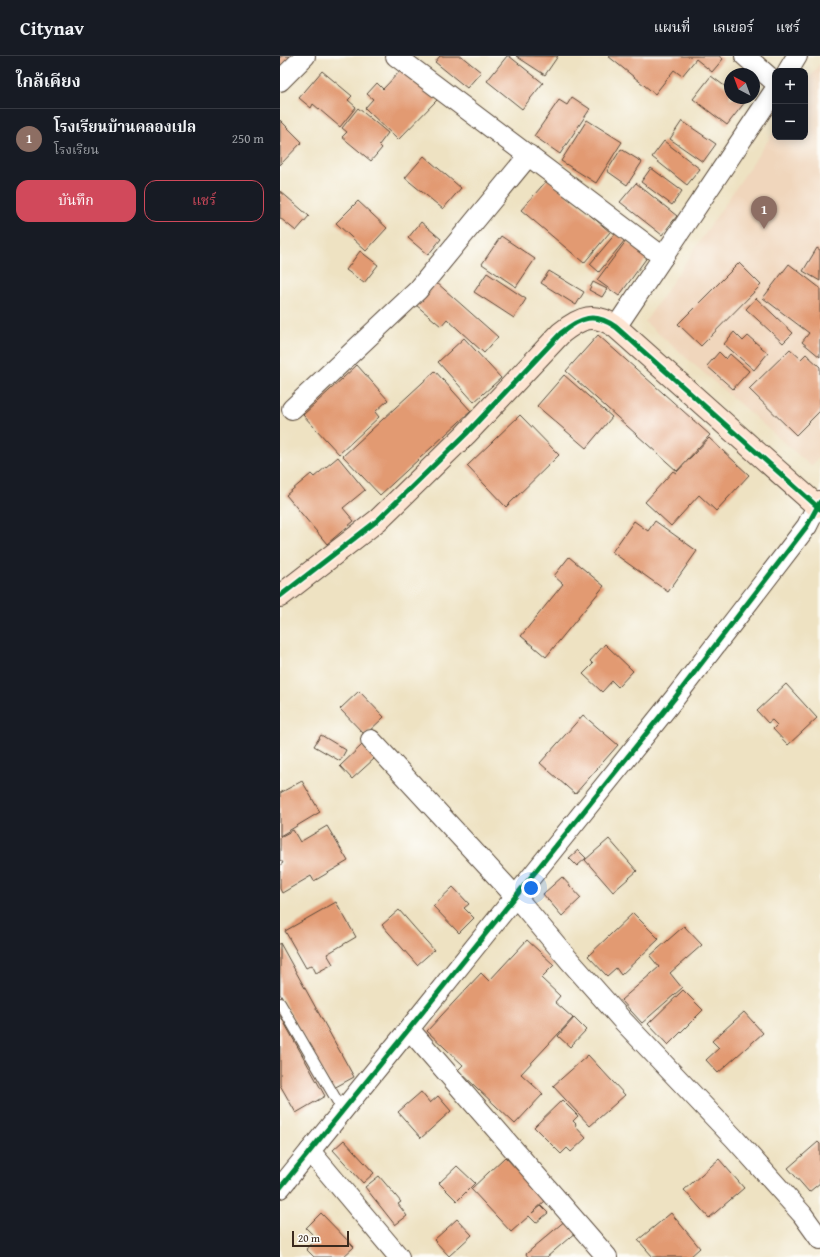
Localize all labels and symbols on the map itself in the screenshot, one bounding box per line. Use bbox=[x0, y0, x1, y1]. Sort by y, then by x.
north arrow bbox=[724, 68, 760, 104]
pin: 1 bbox=[751, 196, 777, 229]
your location bbox=[521, 878, 541, 898]
scale bar bbox=[292, 1229, 349, 1248]

